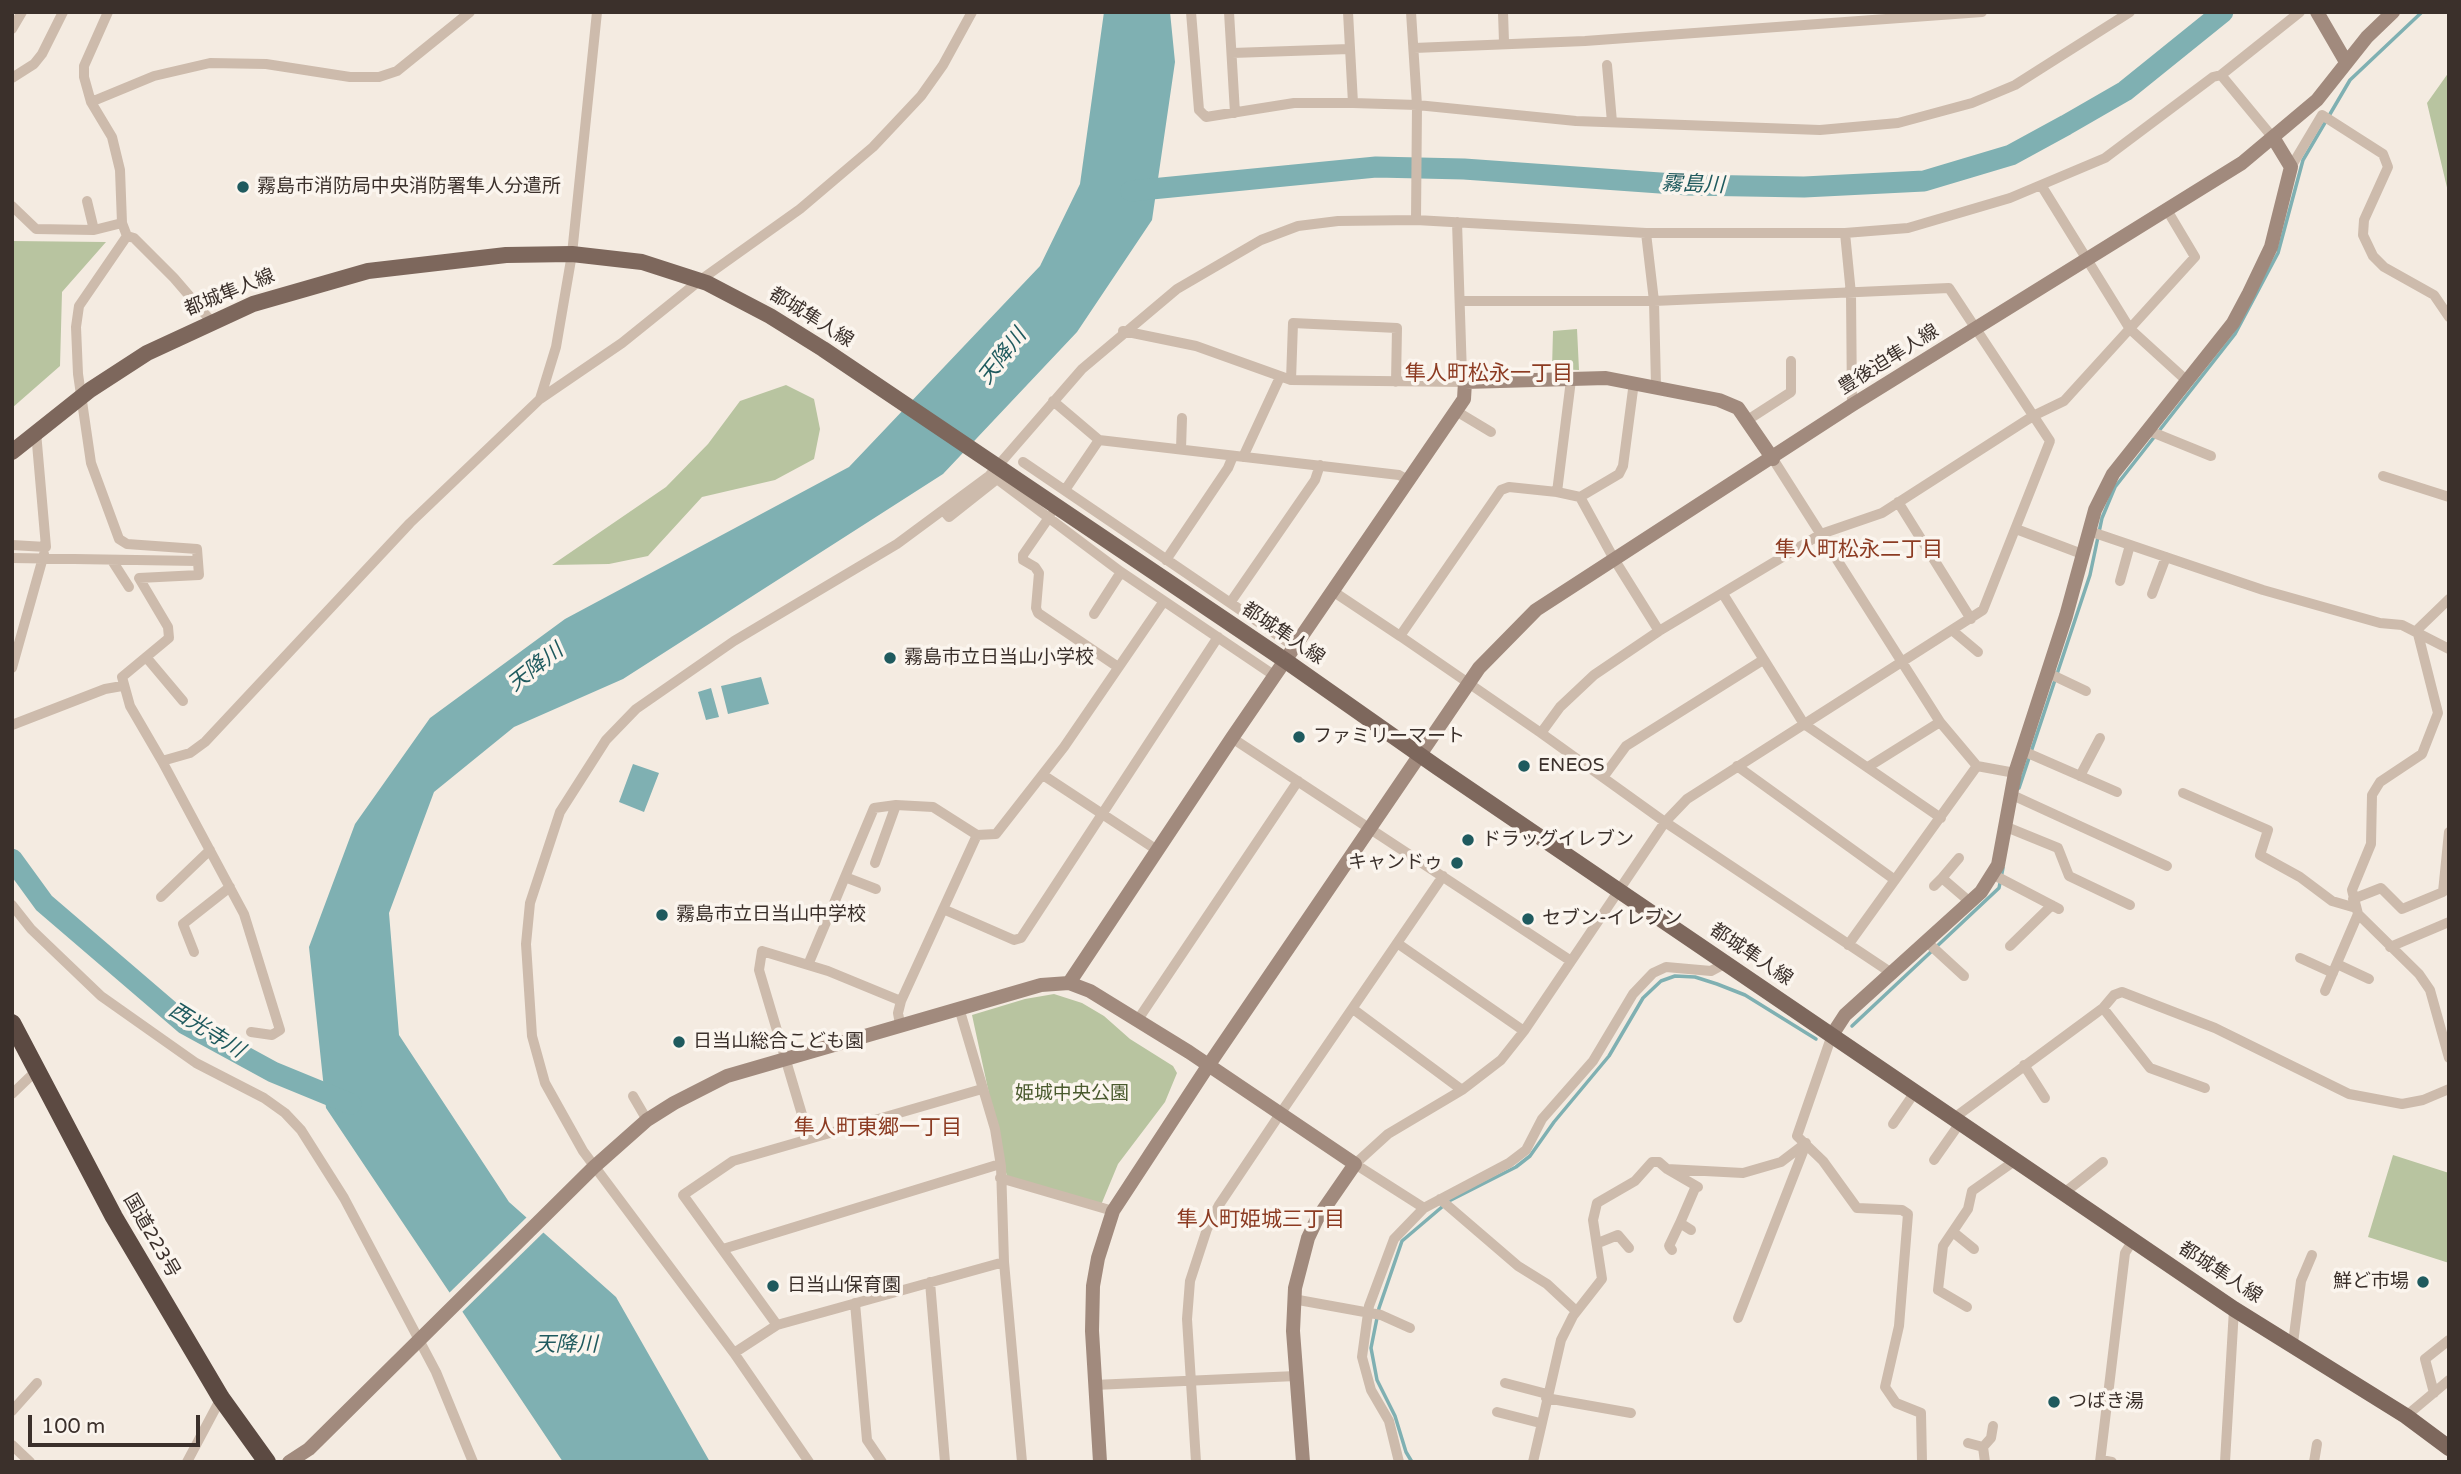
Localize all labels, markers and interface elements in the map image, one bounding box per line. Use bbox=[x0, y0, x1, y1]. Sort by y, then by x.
water label: 霧島川 bbox=[1661, 171, 1725, 199]
place label: 霧島市消防局中央消防署隼人分遣所 bbox=[257, 176, 561, 198]
marker: 霧島市消防局中央消防署隼人分遣所 bbox=[235, 179, 251, 195]
street label: 都城隼人線 bbox=[182, 265, 278, 321]
street label: 都城隼人線 bbox=[765, 283, 857, 353]
street label: 豊後迫隼人線 bbox=[1835, 320, 1943, 400]
water label: 天降川 bbox=[974, 324, 1032, 390]
district label: 隼人町松永一丁目 bbox=[1405, 361, 1573, 387]
district label: 隼人町松永二丁目 bbox=[1775, 537, 1943, 563]
street label: 都城隼人線 bbox=[1237, 598, 1329, 670]
water label: 天降川 bbox=[503, 639, 569, 697]
place label: 霧島市立日当山小学校 bbox=[904, 647, 1094, 669]
marker: 霧島市立日当山小学校 bbox=[882, 650, 898, 666]
place label: ファミリーマート bbox=[1313, 726, 1465, 748]
marker: ファミリーマート bbox=[1291, 729, 1307, 745]
place label: ENEOS bbox=[1538, 755, 1604, 777]
marker: ENEOS bbox=[1516, 758, 1532, 774]
place label: ドラッグイレブン bbox=[1482, 829, 1634, 851]
marker: ドラッグイレブン bbox=[1460, 832, 1476, 848]
place label: キャンドゥ bbox=[1348, 852, 1443, 874]
marker: キャンドゥ bbox=[1449, 855, 1465, 871]
place label: 霧島市立日当山中学校 bbox=[676, 904, 866, 926]
marker: 霧島市立日当山中学校 bbox=[654, 907, 670, 923]
place label: セブン-イレブン bbox=[1542, 908, 1683, 930]
marker: セブン-イレブン bbox=[1520, 911, 1536, 927]
street label: 都城隼人線 bbox=[1705, 919, 1797, 991]
water label: 西光寺川 bbox=[164, 998, 248, 1064]
place label: 日当山総合こども園 bbox=[693, 1031, 864, 1053]
marker: 日当山総合こども園 bbox=[671, 1034, 687, 1050]
park label: 姫城中央公園 bbox=[1015, 1083, 1129, 1105]
district label: 隼人町東郷一丁目 bbox=[794, 1115, 962, 1141]
street label: 国道223号 bbox=[118, 1190, 184, 1282]
district label: 隼人町姫城三丁目 bbox=[1177, 1207, 1345, 1233]
street label: 都城隼人線 bbox=[2174, 1238, 2266, 1308]
place label: 鮮ど市場 bbox=[2333, 1271, 2409, 1293]
marker: 鮮ど市場 bbox=[2415, 1274, 2431, 1290]
place label: 日当山保育園 bbox=[787, 1275, 901, 1297]
marker: 日当山保育園 bbox=[765, 1278, 781, 1294]
water label: 天降川 bbox=[535, 1332, 597, 1358]
place label: つばき湯 bbox=[2068, 1391, 2144, 1413]
marker: つばき湯 bbox=[2046, 1394, 2062, 1410]
scale bar bbox=[32, 1400, 203, 1444]
text: 100 m bbox=[41, 1414, 105, 1439]

